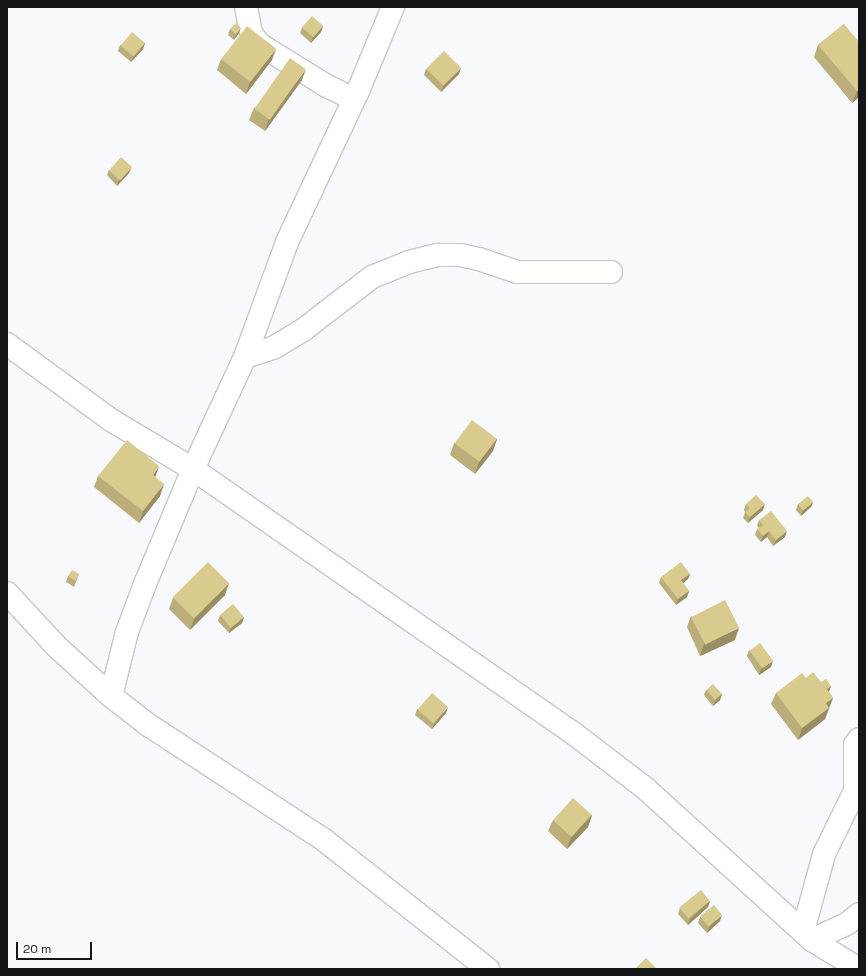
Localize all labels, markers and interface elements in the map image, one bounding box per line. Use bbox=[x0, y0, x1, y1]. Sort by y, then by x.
scale bar bbox=[18, 934, 94, 960]
text: 20 m bbox=[23, 941, 51, 957]

